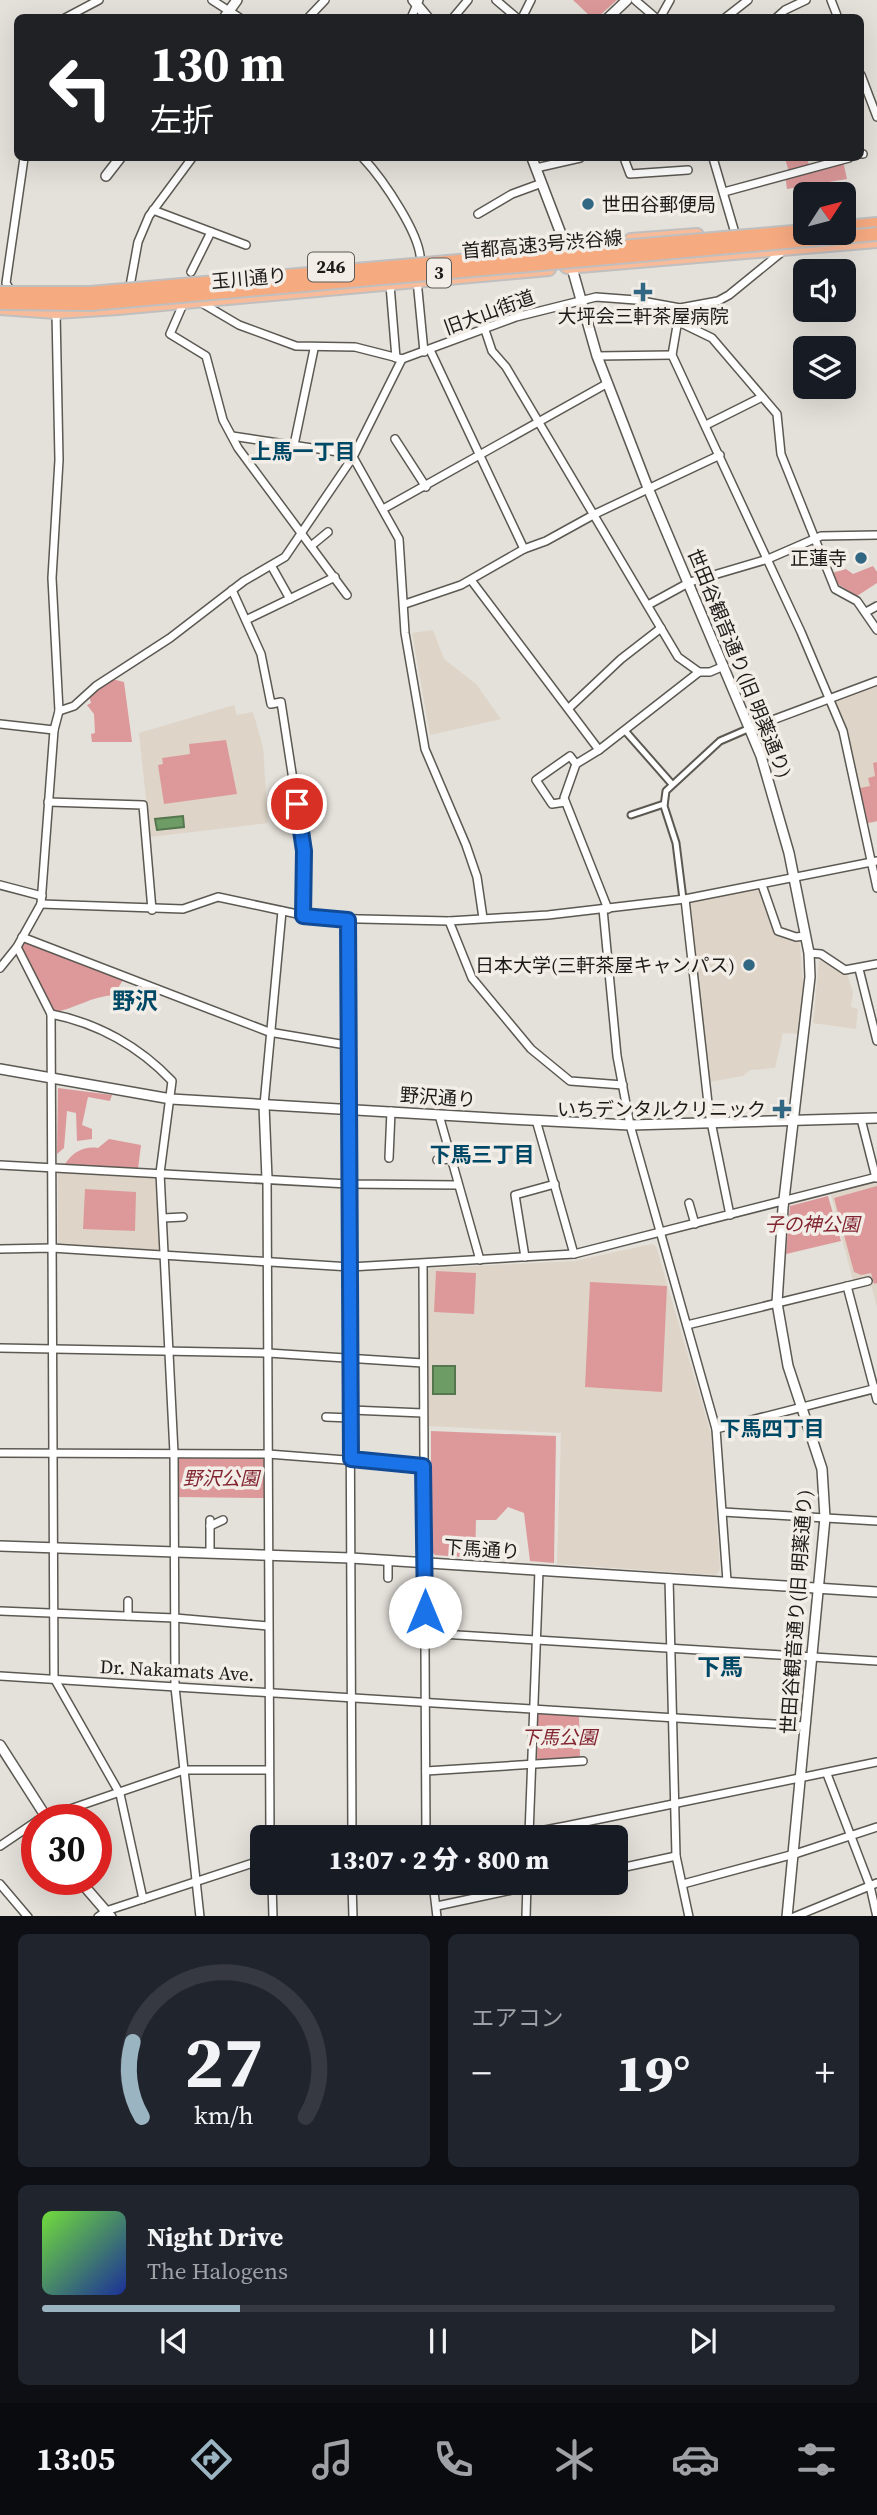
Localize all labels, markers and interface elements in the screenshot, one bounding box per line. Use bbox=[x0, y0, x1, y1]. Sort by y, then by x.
text: 130 m bbox=[150, 30, 285, 97]
icon: left bbox=[35, 42, 126, 133]
text: 左折 bbox=[150, 98, 214, 142]
north arrow bbox=[793, 182, 856, 245]
map controls bbox=[793, 182, 856, 399]
place label: 世田谷郵便局 bbox=[602, 191, 716, 217]
marker: 世田谷郵便局 bbox=[580, 196, 596, 212]
street label: 首都高速3号渋谷線 bbox=[460, 224, 624, 264]
road number: 246 bbox=[308, 253, 354, 282]
road number: 3 bbox=[427, 258, 451, 288]
button: sound bbox=[793, 259, 856, 322]
street label: 玉川通り bbox=[210, 262, 288, 294]
marker: 大坪会三軒茶屋病院 bbox=[633, 282, 653, 302]
street label: 旧大山街道 bbox=[440, 284, 538, 340]
place label: 大坪会三軒茶屋病院 bbox=[557, 303, 729, 329]
button: layers bbox=[793, 336, 856, 399]
district label: 上馬一丁目 bbox=[251, 437, 356, 466]
street label: 世田谷観音通り(旧 明薬通り) bbox=[682, 544, 798, 782]
place label: 正蓮寺 bbox=[790, 545, 847, 571]
marker: 正蓮寺 bbox=[853, 550, 869, 566]
pin bbox=[267, 774, 327, 834]
icon: arrive bbox=[278, 785, 316, 823]
place label: 日本大学(三軒茶屋キャンパス) bbox=[475, 952, 735, 978]
marker: 日本大学(三軒茶屋キャンパス) bbox=[741, 957, 757, 973]
district label: 野沢 bbox=[112, 985, 158, 1017]
street label: 野沢通り bbox=[399, 1081, 477, 1113]
place label: いちデンタルクリニック bbox=[557, 1096, 766, 1122]
marker: いちデンタルクリニック bbox=[772, 1099, 792, 1119]
district label: 下馬三丁目 bbox=[430, 1140, 535, 1169]
park label: 子の神公園 bbox=[764, 1211, 862, 1237]
district label: 下馬四丁目 bbox=[720, 1414, 825, 1443]
park label: 野沢公園 bbox=[183, 1465, 262, 1491]
street label: 世田谷観音通り(旧 明薬通り) bbox=[774, 1489, 818, 1735]
street label: 下馬通り bbox=[443, 1533, 521, 1565]
position arrow bbox=[388, 1575, 462, 1649]
district label: 下馬 bbox=[697, 1651, 743, 1683]
street label: Dr. Nakamats Ave. bbox=[99, 1653, 255, 1687]
park label: 下馬公園 bbox=[521, 1724, 600, 1750]
speed limit sign: 30 bbox=[21, 1804, 112, 1895]
text: 13:07 · 2 分 · 800 m bbox=[329, 1842, 549, 1878]
text: エアコン bbox=[472, 2002, 564, 2034]
text: 27 bbox=[184, 2012, 263, 2111]
text: 19° bbox=[616, 2037, 690, 2108]
text: − bbox=[472, 2047, 492, 2099]
text: + bbox=[815, 2047, 835, 2099]
text: km/h bbox=[194, 2097, 254, 2131]
text: Night Drive bbox=[147, 2219, 283, 2255]
text: The Halogens bbox=[147, 2255, 288, 2287]
icon: previous bbox=[155, 2322, 193, 2360]
icon: pause bbox=[419, 2322, 457, 2360]
icon: next bbox=[684, 2322, 722, 2360]
icon: directions bbox=[187, 2435, 236, 2484]
icon: music bbox=[308, 2435, 357, 2484]
icon: phone bbox=[429, 2435, 478, 2484]
icon: climate bbox=[550, 2435, 599, 2484]
icon: car bbox=[671, 2435, 720, 2484]
icon: filters bbox=[792, 2435, 841, 2484]
text: 13:05 bbox=[36, 2437, 115, 2481]

